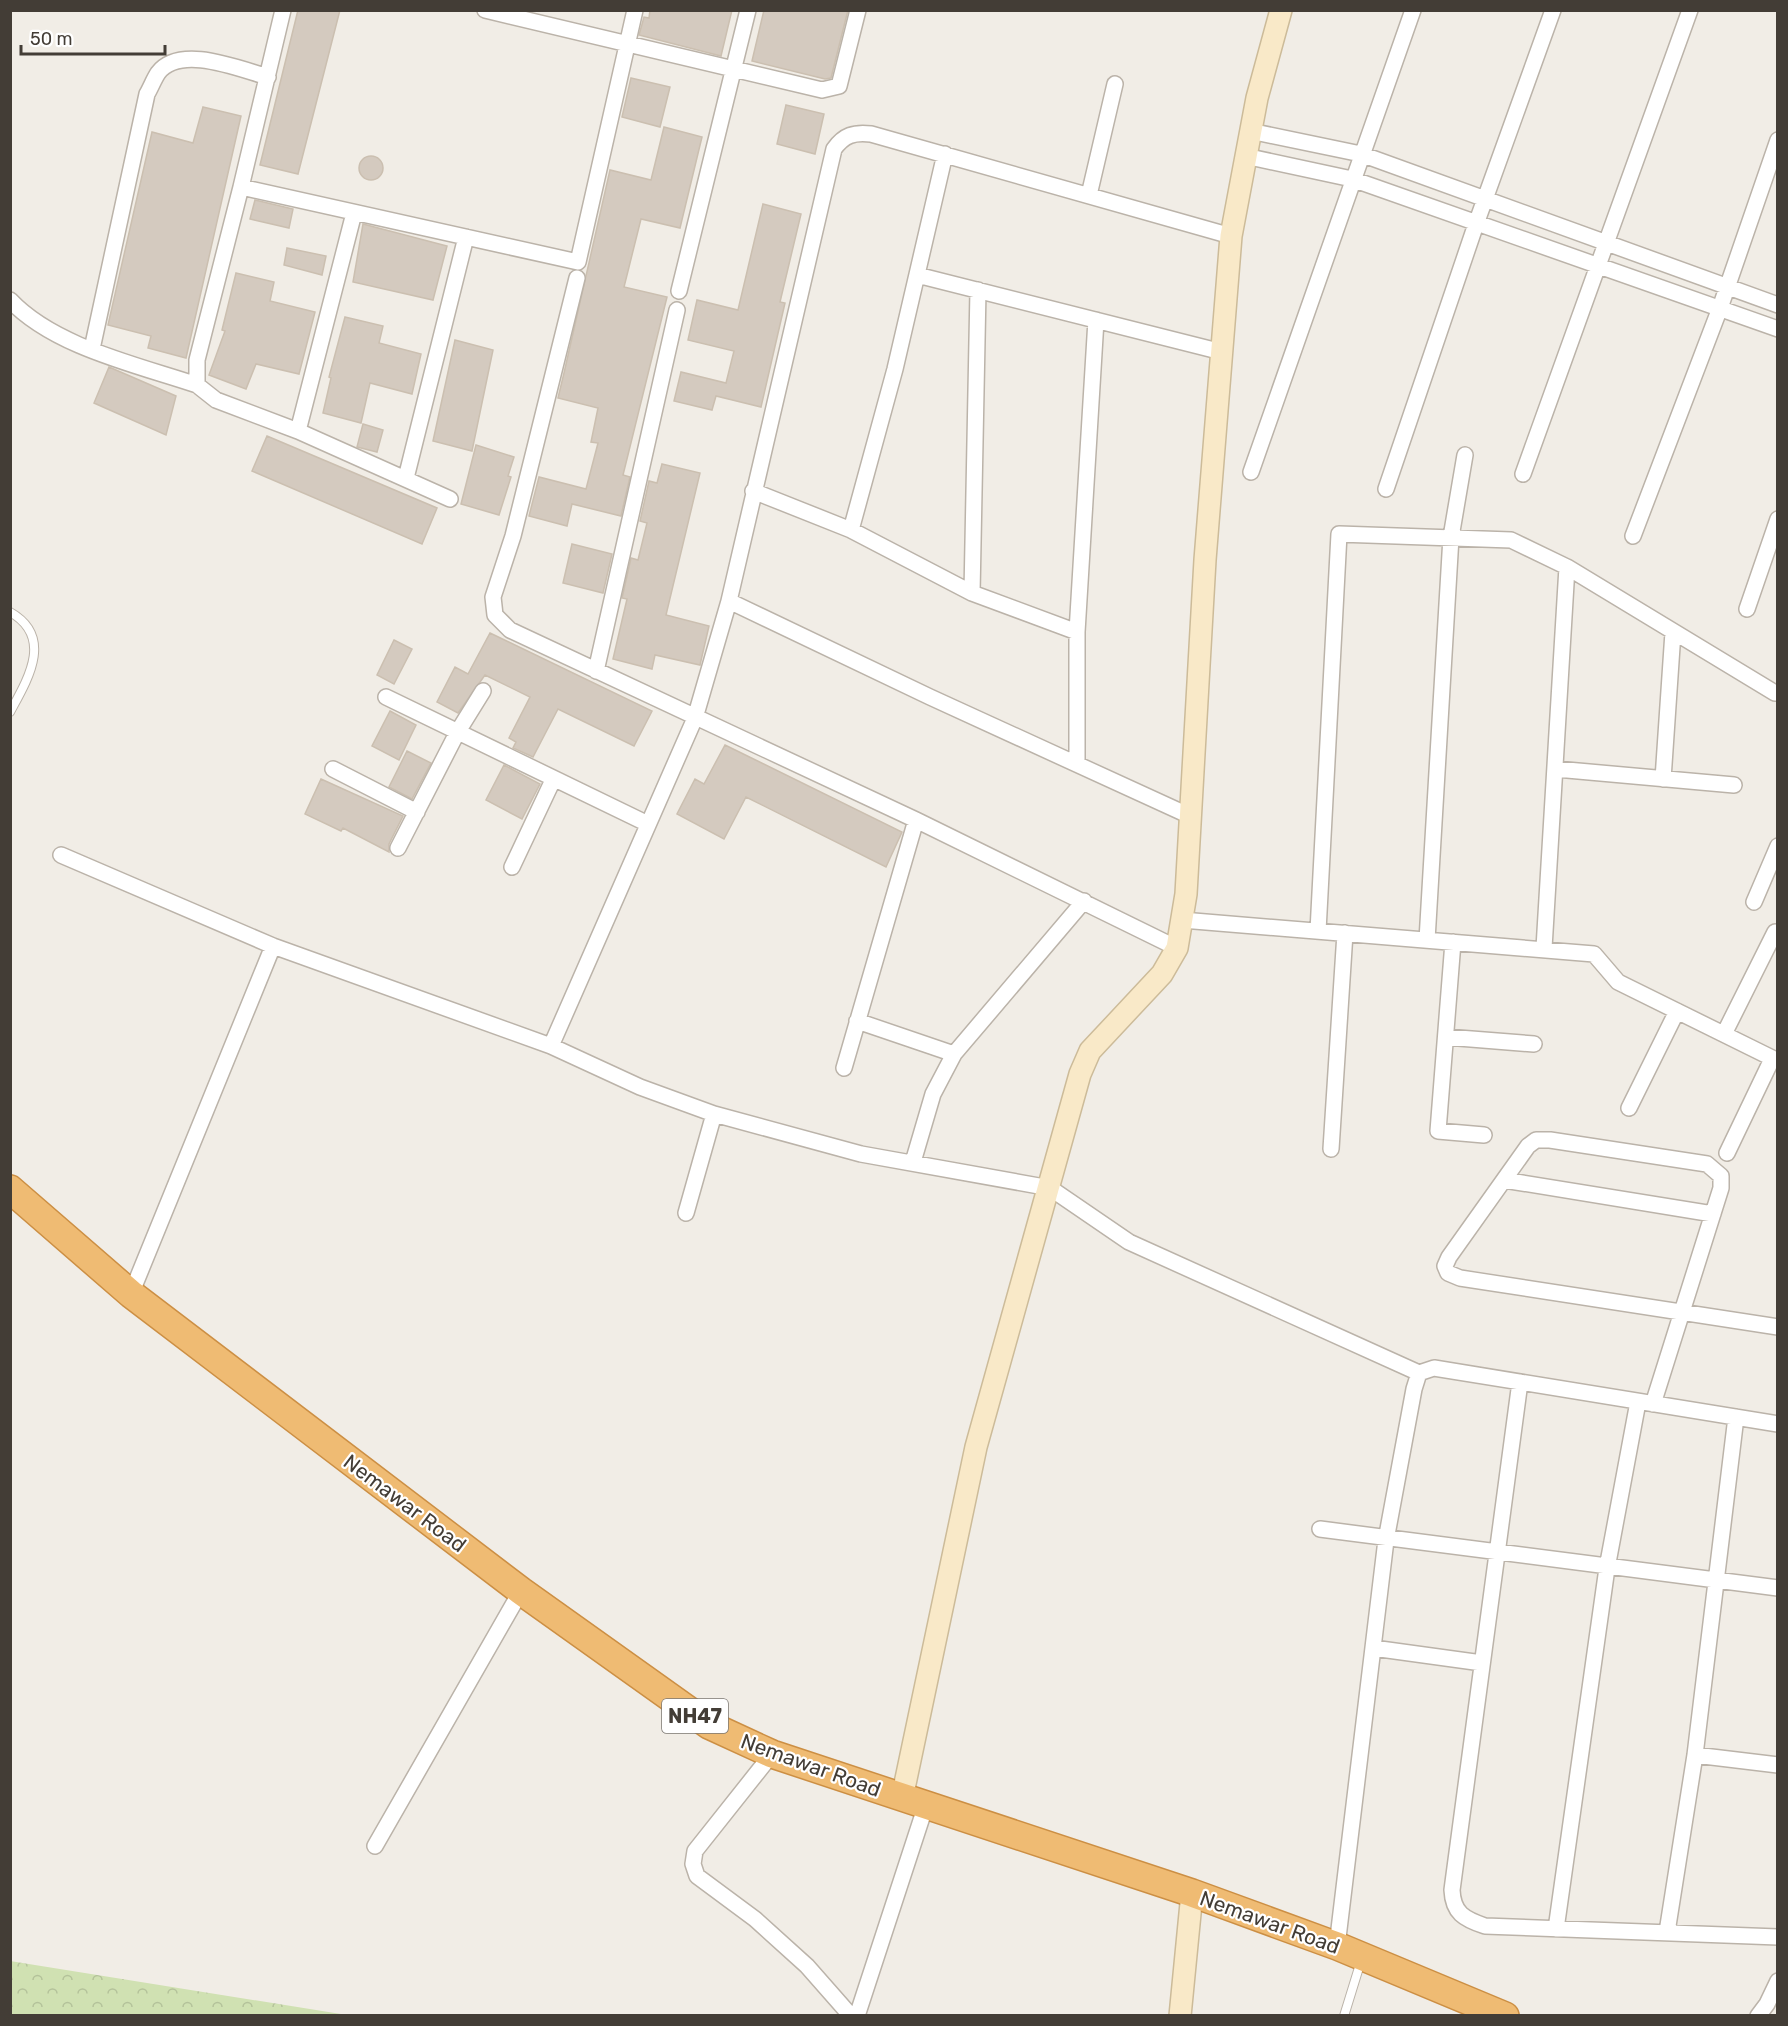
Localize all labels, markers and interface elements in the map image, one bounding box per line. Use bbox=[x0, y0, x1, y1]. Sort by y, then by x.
scale bar bbox=[21, 18, 165, 56]
text: 50 m bbox=[30, 28, 73, 50]
street label: Nemawar Road bbox=[339, 1449, 471, 1557]
road number: NH47 bbox=[662, 1699, 728, 1733]
street label: Nemawar Road bbox=[738, 1728, 884, 1802]
street label: Nemawar Road bbox=[1197, 1885, 1343, 1959]

